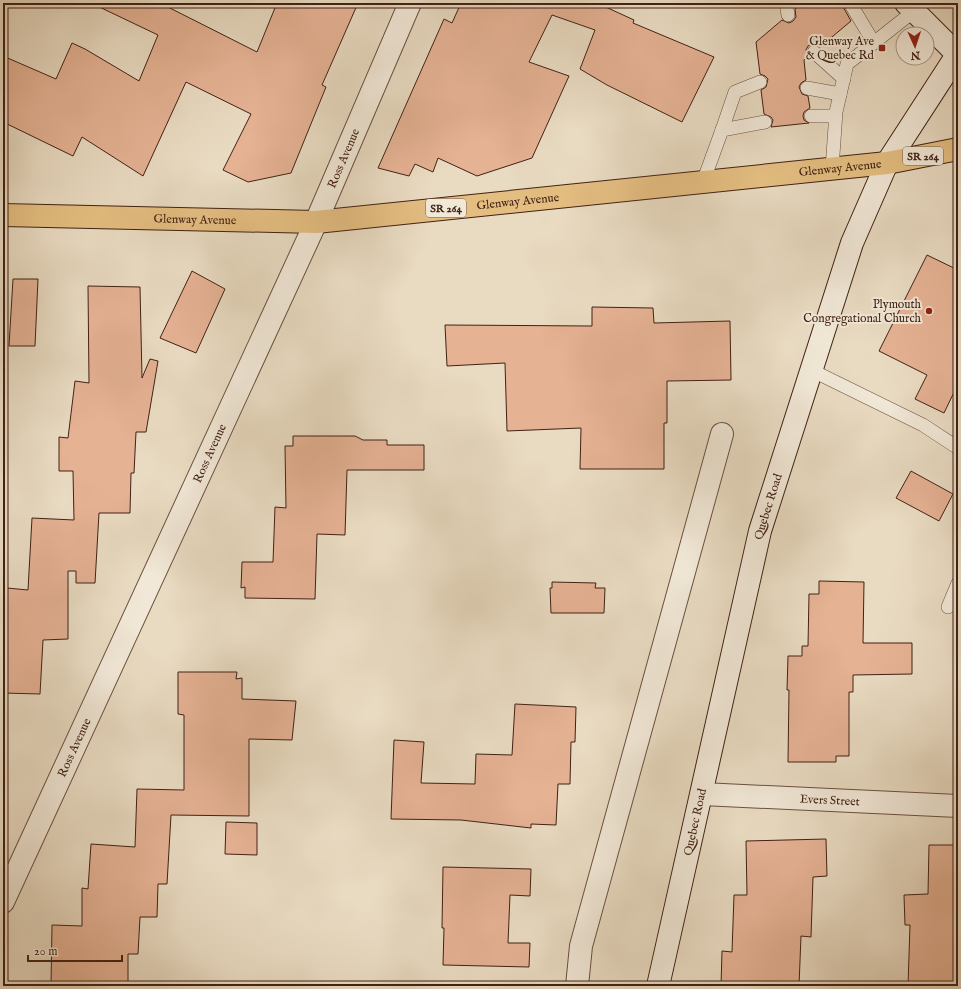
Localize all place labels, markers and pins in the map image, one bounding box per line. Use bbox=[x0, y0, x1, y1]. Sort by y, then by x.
place label: Glenway Ave & Quebec Rd bbox=[806, 34, 875, 63]
marker: Glenway Ave & Quebec Rd bbox=[877, 43, 887, 53]
place label: Plymouth Congregational Church bbox=[803, 297, 922, 326]
marker: Plymouth Congregational Church bbox=[924, 306, 934, 316]

